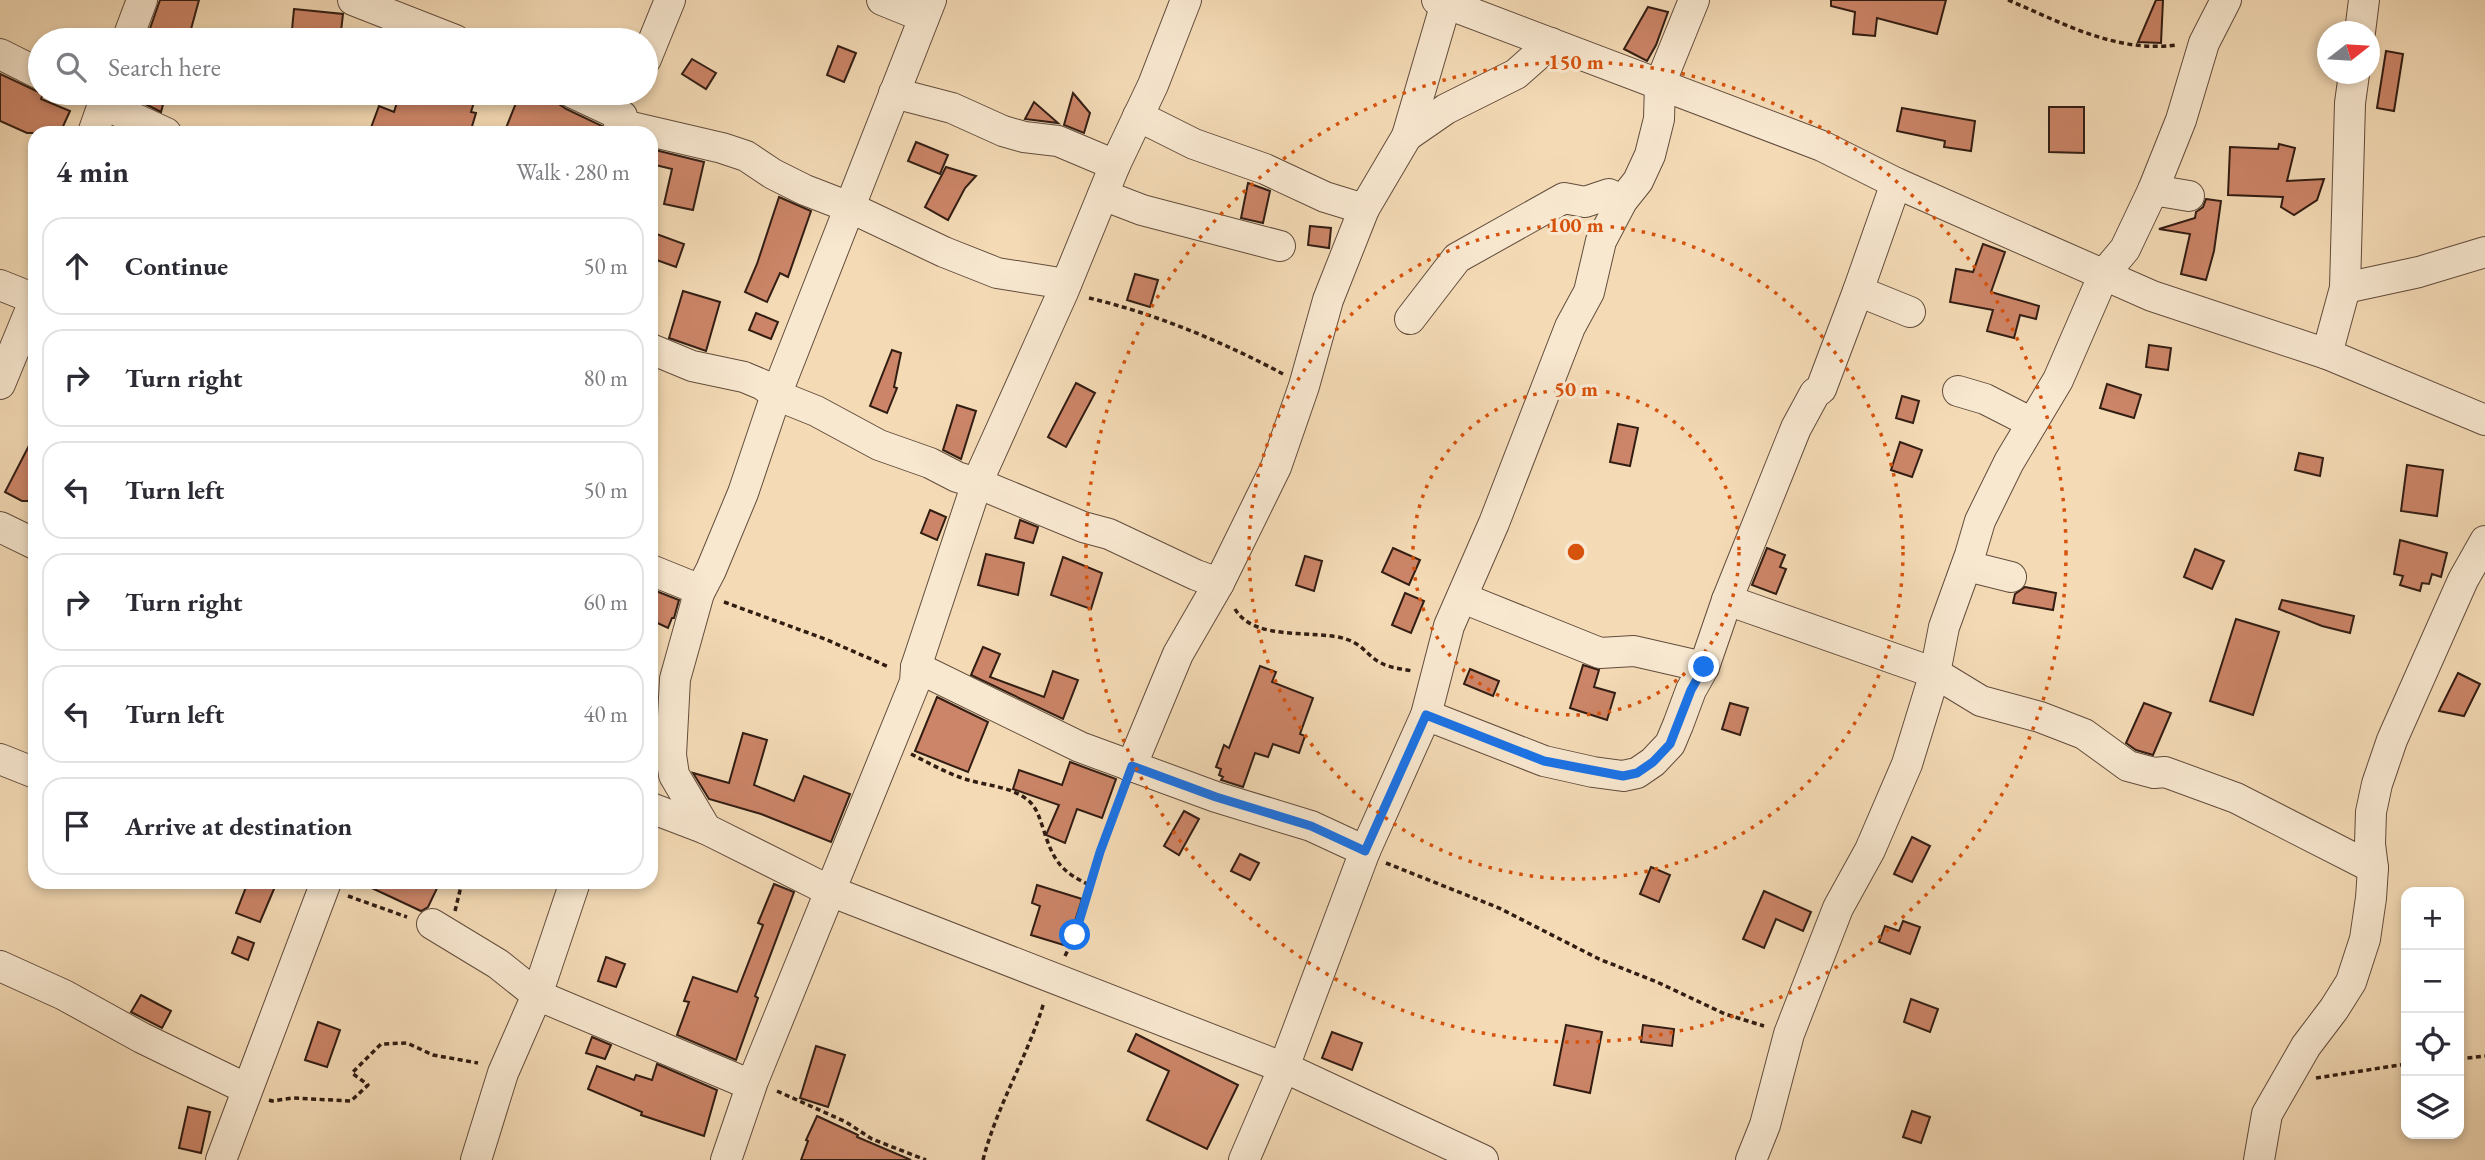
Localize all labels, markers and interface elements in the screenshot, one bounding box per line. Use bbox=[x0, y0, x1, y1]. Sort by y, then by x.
north arrow bbox=[2317, 21, 2380, 84]
search box bbox=[28, 28, 658, 105]
icon: search bbox=[52, 48, 90, 86]
text: 150 m bbox=[1548, 48, 1604, 75]
text: Search here bbox=[108, 50, 221, 84]
text: 4 min bbox=[56, 152, 129, 191]
text: Walk · 280 m bbox=[516, 157, 630, 187]
text: 100 m bbox=[1548, 211, 1604, 238]
icon: ahead bbox=[58, 247, 96, 285]
text: Continue bbox=[125, 249, 228, 283]
text: 50 m bbox=[583, 251, 628, 281]
icon: right bbox=[58, 359, 96, 397]
text: Turn right bbox=[125, 361, 243, 395]
text: 80 m bbox=[583, 363, 628, 393]
text: 50 m bbox=[1554, 375, 1598, 402]
icon: left bbox=[58, 471, 96, 509]
text: Turn left bbox=[125, 473, 224, 507]
text: 50 m bbox=[583, 475, 628, 505]
centre of rings bbox=[1564, 540, 1588, 564]
icon: right bbox=[58, 583, 96, 621]
text: Turn right bbox=[125, 585, 243, 619]
text: 60 m bbox=[583, 587, 628, 617]
route end bbox=[1688, 651, 1719, 682]
icon: left bbox=[58, 695, 96, 733]
text: Turn left bbox=[125, 697, 224, 731]
text: 40 m bbox=[583, 699, 628, 729]
icon: arrive bbox=[58, 807, 96, 845]
text: Arrive at destination bbox=[125, 809, 352, 843]
map controls bbox=[2401, 887, 2464, 1139]
button: + bbox=[2401, 887, 2464, 950]
route start bbox=[1059, 919, 1090, 950]
button: − bbox=[2401, 950, 2464, 1013]
button: locate bbox=[2401, 1013, 2464, 1076]
button: layers bbox=[2401, 1076, 2464, 1139]

